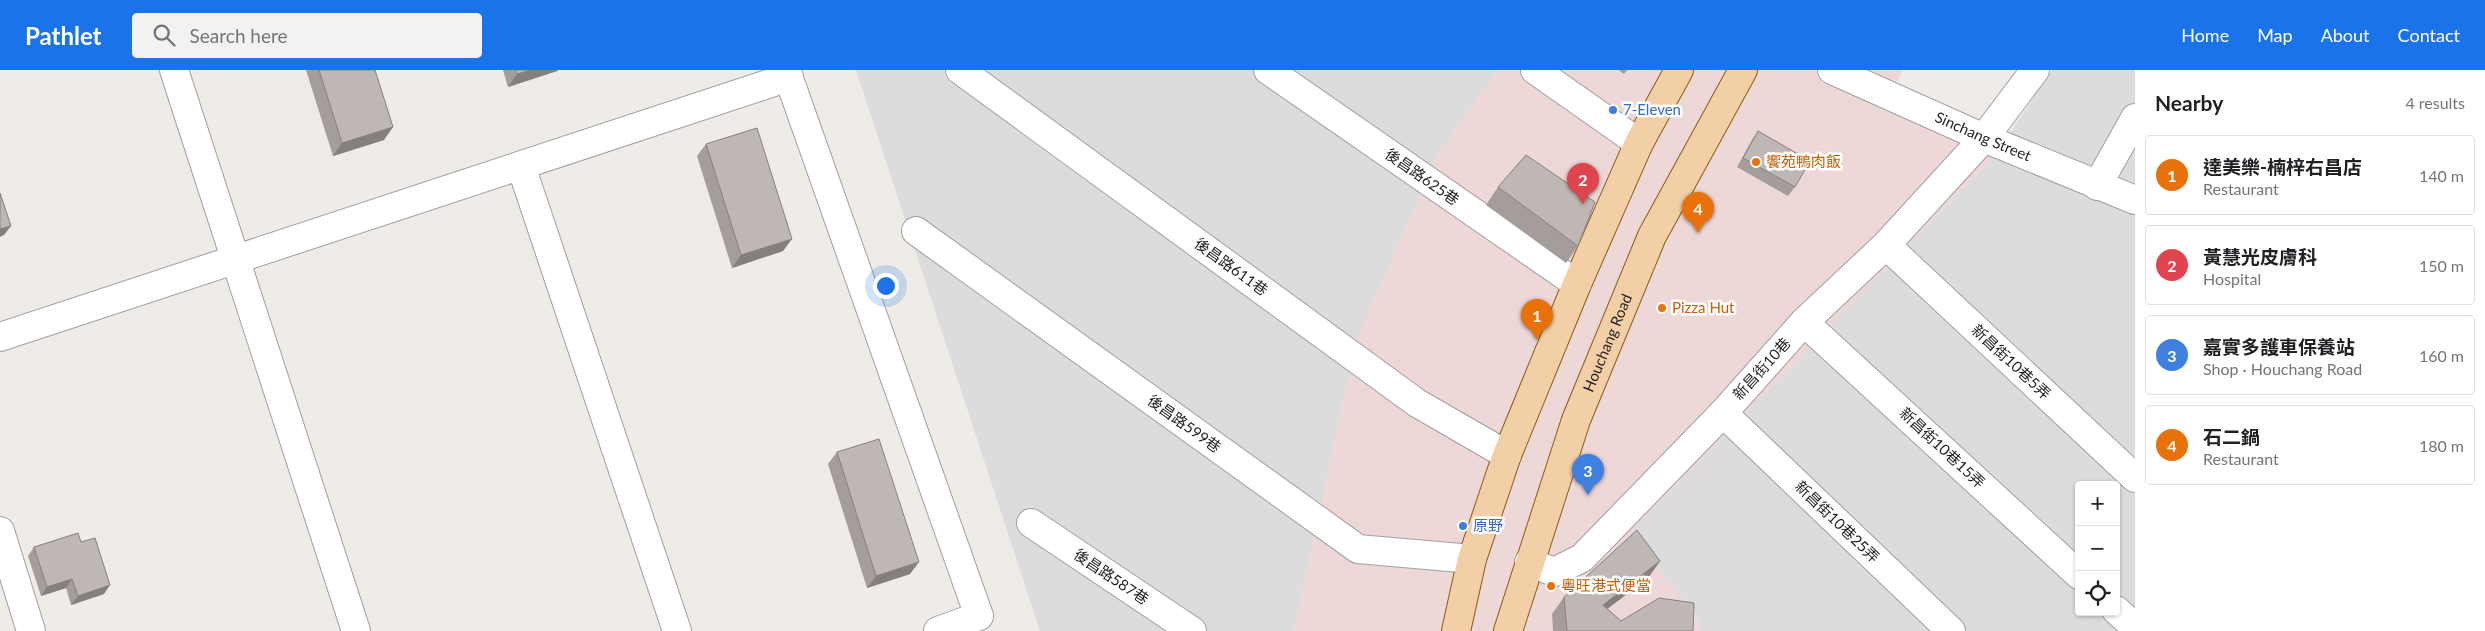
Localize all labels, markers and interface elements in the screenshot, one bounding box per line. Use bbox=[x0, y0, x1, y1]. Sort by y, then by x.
search box bbox=[132, 13, 482, 58]
text: Pathlet bbox=[25, 21, 102, 50]
icon: search bbox=[150, 21, 178, 49]
text: Search here bbox=[190, 24, 288, 47]
text: Home bbox=[2181, 24, 2229, 46]
text: Map bbox=[2257, 24, 2293, 46]
text: About bbox=[2321, 24, 2370, 46]
text: Contact bbox=[2398, 24, 2460, 46]
text: Nearby bbox=[2155, 90, 2223, 115]
text: 4 results bbox=[2405, 93, 2465, 112]
place label: 7-Eleven bbox=[1623, 100, 1681, 118]
marker: 7-Eleven bbox=[1607, 104, 1619, 116]
street label: Sinchang Street bbox=[1932, 107, 2034, 165]
street label: 後昌路625巷 bbox=[1382, 144, 1463, 208]
place label: 饗苑鴨肉飯 bbox=[1766, 152, 1841, 170]
text: 達美樂-楠梓右昌店 bbox=[2203, 155, 2362, 178]
marker: 饗苑鴨肉飯 bbox=[1750, 156, 1762, 168]
pin: 2 bbox=[1567, 163, 1599, 204]
text: 1 bbox=[2167, 166, 2177, 185]
text: 140 m bbox=[2419, 166, 2464, 185]
text: Restaurant bbox=[2203, 179, 2279, 198]
pin: 4 bbox=[1682, 192, 1714, 233]
street label: 後昌路611巷 bbox=[1191, 234, 1272, 299]
text: 黃慧光皮膚科 bbox=[2203, 245, 2317, 268]
text: 2 bbox=[2167, 256, 2177, 275]
text: 150 m bbox=[2419, 256, 2464, 275]
text: Hospital bbox=[2203, 269, 2261, 288]
your location bbox=[873, 273, 899, 299]
street label: Houchang Road bbox=[1579, 291, 1635, 394]
place label: Pizza Hut bbox=[1672, 298, 1735, 316]
pin: 1 bbox=[1521, 299, 1553, 340]
marker: Pizza Hut bbox=[1656, 302, 1668, 314]
street label: 新昌街10巷5弄 bbox=[1969, 320, 2055, 402]
street label: 新昌街10巷 bbox=[1729, 334, 1794, 403]
text: 嘉實多護車保養站 bbox=[2203, 335, 2355, 358]
text: 3 bbox=[2167, 346, 2177, 365]
text: 160 m bbox=[2419, 346, 2464, 365]
text: Shop · Houchang Road bbox=[2203, 359, 2362, 378]
street label: 後昌路599巷 bbox=[1144, 391, 1225, 456]
street label: 新昌街10巷15弄 bbox=[1896, 403, 1989, 491]
text: 石二鍋 bbox=[2203, 425, 2260, 448]
text: 4 bbox=[2167, 436, 2177, 455]
text: 180 m bbox=[2419, 436, 2464, 455]
text: Restaurant bbox=[2203, 449, 2279, 468]
pin: 3 bbox=[1572, 454, 1604, 495]
street label: 新昌街10巷25弄 bbox=[1792, 477, 1883, 566]
map controls bbox=[2075, 481, 2120, 616]
button: + bbox=[2075, 481, 2120, 526]
place label: 原野 bbox=[1473, 516, 1503, 534]
marker: 原野 bbox=[1457, 520, 1469, 532]
button: − bbox=[2075, 526, 2120, 571]
street label: 後昌路587巷 bbox=[1071, 545, 1152, 608]
button: locate bbox=[2075, 571, 2120, 616]
place label: 粵旺港式便當 bbox=[1561, 576, 1651, 594]
marker: 粵旺港式便當 bbox=[1545, 580, 1557, 592]

